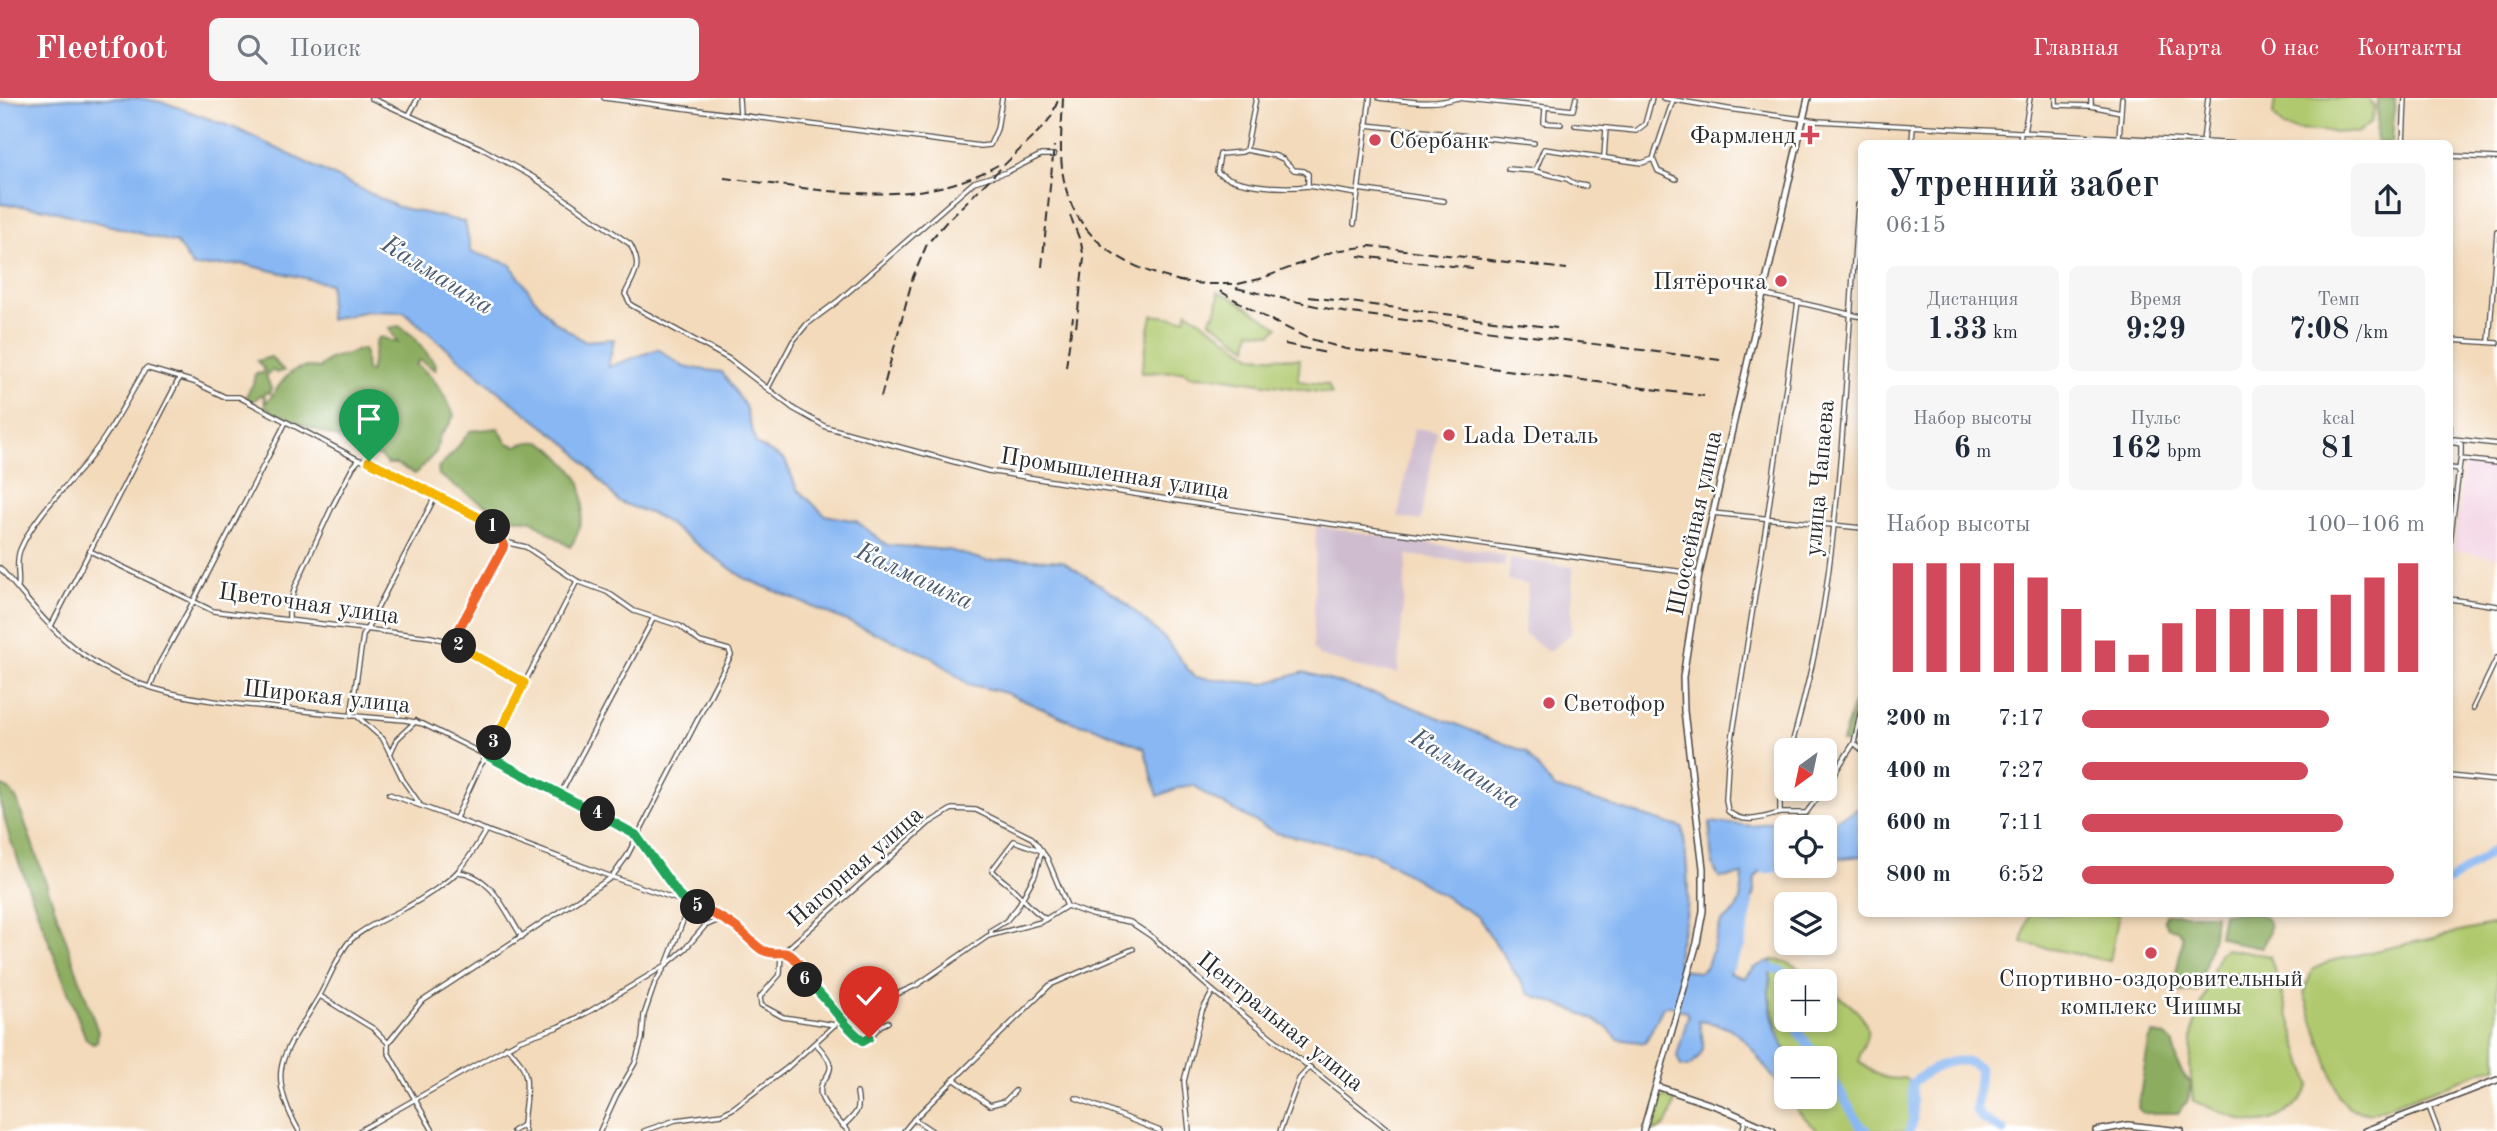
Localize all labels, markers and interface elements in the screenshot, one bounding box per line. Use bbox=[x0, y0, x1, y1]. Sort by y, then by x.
search box bbox=[209, 18, 699, 81]
icon: search bbox=[233, 30, 271, 68]
text: Fleetfoot bbox=[35, 33, 167, 66]
text: Поиск bbox=[289, 36, 361, 62]
text: Главная bbox=[2033, 37, 2119, 61]
text: Карта bbox=[2157, 37, 2222, 61]
text: О нас bbox=[2260, 37, 2319, 61]
text: Контакты bbox=[2357, 37, 2462, 61]
place label: Фармленд bbox=[1690, 125, 1796, 149]
marker: Фармленд bbox=[1802, 127, 1818, 143]
place label: Сбербанк bbox=[1389, 130, 1489, 154]
marker: Сбербанк bbox=[1367, 132, 1383, 148]
button: share bbox=[2351, 163, 2425, 237]
text: Утренний забег bbox=[1886, 167, 2159, 205]
text: 06:15 bbox=[1886, 214, 1946, 237]
water label: Калмашка bbox=[376, 231, 497, 320]
place label: Пятёрочка bbox=[1653, 271, 1767, 295]
marker: Пятёрочка bbox=[1773, 273, 1789, 289]
text: Дистанция bbox=[1927, 291, 2018, 310]
text: Время bbox=[2129, 291, 2182, 310]
text: Темп bbox=[2317, 291, 2360, 310]
text: 1.33 bbox=[1927, 315, 1988, 345]
text: 9:29 bbox=[2125, 315, 2186, 345]
text: 7:08 bbox=[2289, 315, 2349, 345]
text: km bbox=[1988, 324, 2018, 343]
text: /km bbox=[2349, 324, 2388, 343]
pin bbox=[339, 389, 399, 461]
street label: улица Чапаева bbox=[1802, 399, 1840, 557]
icon: arrive bbox=[350, 400, 388, 438]
text: Набор высоты bbox=[1913, 410, 2032, 429]
text: Пульс bbox=[2130, 410, 2181, 429]
text: kcal bbox=[2322, 410, 2355, 429]
place label: Lada Dеталь bbox=[1463, 425, 1598, 449]
marker: Lada Dеталь bbox=[1441, 427, 1457, 443]
street label: Шоссейная улица bbox=[1665, 428, 1727, 618]
text: 6 bbox=[1954, 434, 1971, 464]
text: 162 bbox=[2109, 434, 2162, 464]
text: 81 bbox=[2321, 434, 2356, 464]
text: m bbox=[1971, 443, 1991, 462]
text: bpm bbox=[2162, 443, 2202, 462]
street label: Промышленная улица bbox=[998, 445, 1231, 505]
pin: 1 bbox=[476, 510, 510, 544]
text: Набор высоты bbox=[1886, 513, 2030, 536]
text: 100–106 m bbox=[2306, 513, 2425, 536]
text: 1 bbox=[487, 517, 498, 536]
water label: Калмашка bbox=[851, 538, 977, 615]
street label: Цветочная улица bbox=[217, 580, 401, 630]
pin: 2 bbox=[442, 628, 476, 664]
text: 2 bbox=[453, 636, 464, 655]
street label: Широкая улица bbox=[242, 677, 412, 719]
place label: Светофор bbox=[1563, 693, 1665, 717]
marker: Светофор bbox=[1541, 695, 1557, 711]
text: 200 m bbox=[1886, 707, 1951, 730]
text: 7:17 bbox=[1998, 707, 2044, 730]
water label: Калмашка bbox=[1404, 724, 1525, 815]
pin: 3 bbox=[476, 726, 512, 760]
text: 3 bbox=[488, 733, 499, 752]
north arrow bbox=[1774, 738, 1838, 802]
map controls bbox=[1774, 738, 1837, 1109]
text: 400 m bbox=[1886, 759, 1951, 782]
text: 7:27 bbox=[1998, 759, 2044, 782]
pin: 4 bbox=[580, 796, 616, 832]
street label: Нагорная улица bbox=[784, 803, 928, 932]
text: 4 bbox=[592, 804, 603, 823]
text: 600 m bbox=[1886, 811, 1951, 834]
text: 7:11 bbox=[1998, 811, 2044, 834]
button: locate bbox=[1774, 815, 1837, 878]
text: 800 m bbox=[1886, 863, 1951, 886]
text: 6:52 bbox=[1998, 863, 2044, 886]
pin: 5 bbox=[680, 890, 716, 924]
button: layers bbox=[1774, 892, 1837, 955]
text: 5 bbox=[692, 897, 703, 916]
marker: Спортивно-оздоровительный комплекс Чишмы bbox=[2143, 945, 2159, 961]
street label: Центральная улица bbox=[1192, 948, 1368, 1097]
pin: 6 bbox=[788, 962, 822, 998]
pin bbox=[839, 966, 899, 1038]
place label: Спортивно-оздоровительный комплекс Чишмы bbox=[1999, 968, 2303, 1020]
button: + bbox=[1774, 969, 1837, 1032]
text: 6 bbox=[799, 970, 810, 989]
icon: check bbox=[850, 977, 888, 1015]
button: − bbox=[1774, 1046, 1837, 1109]

